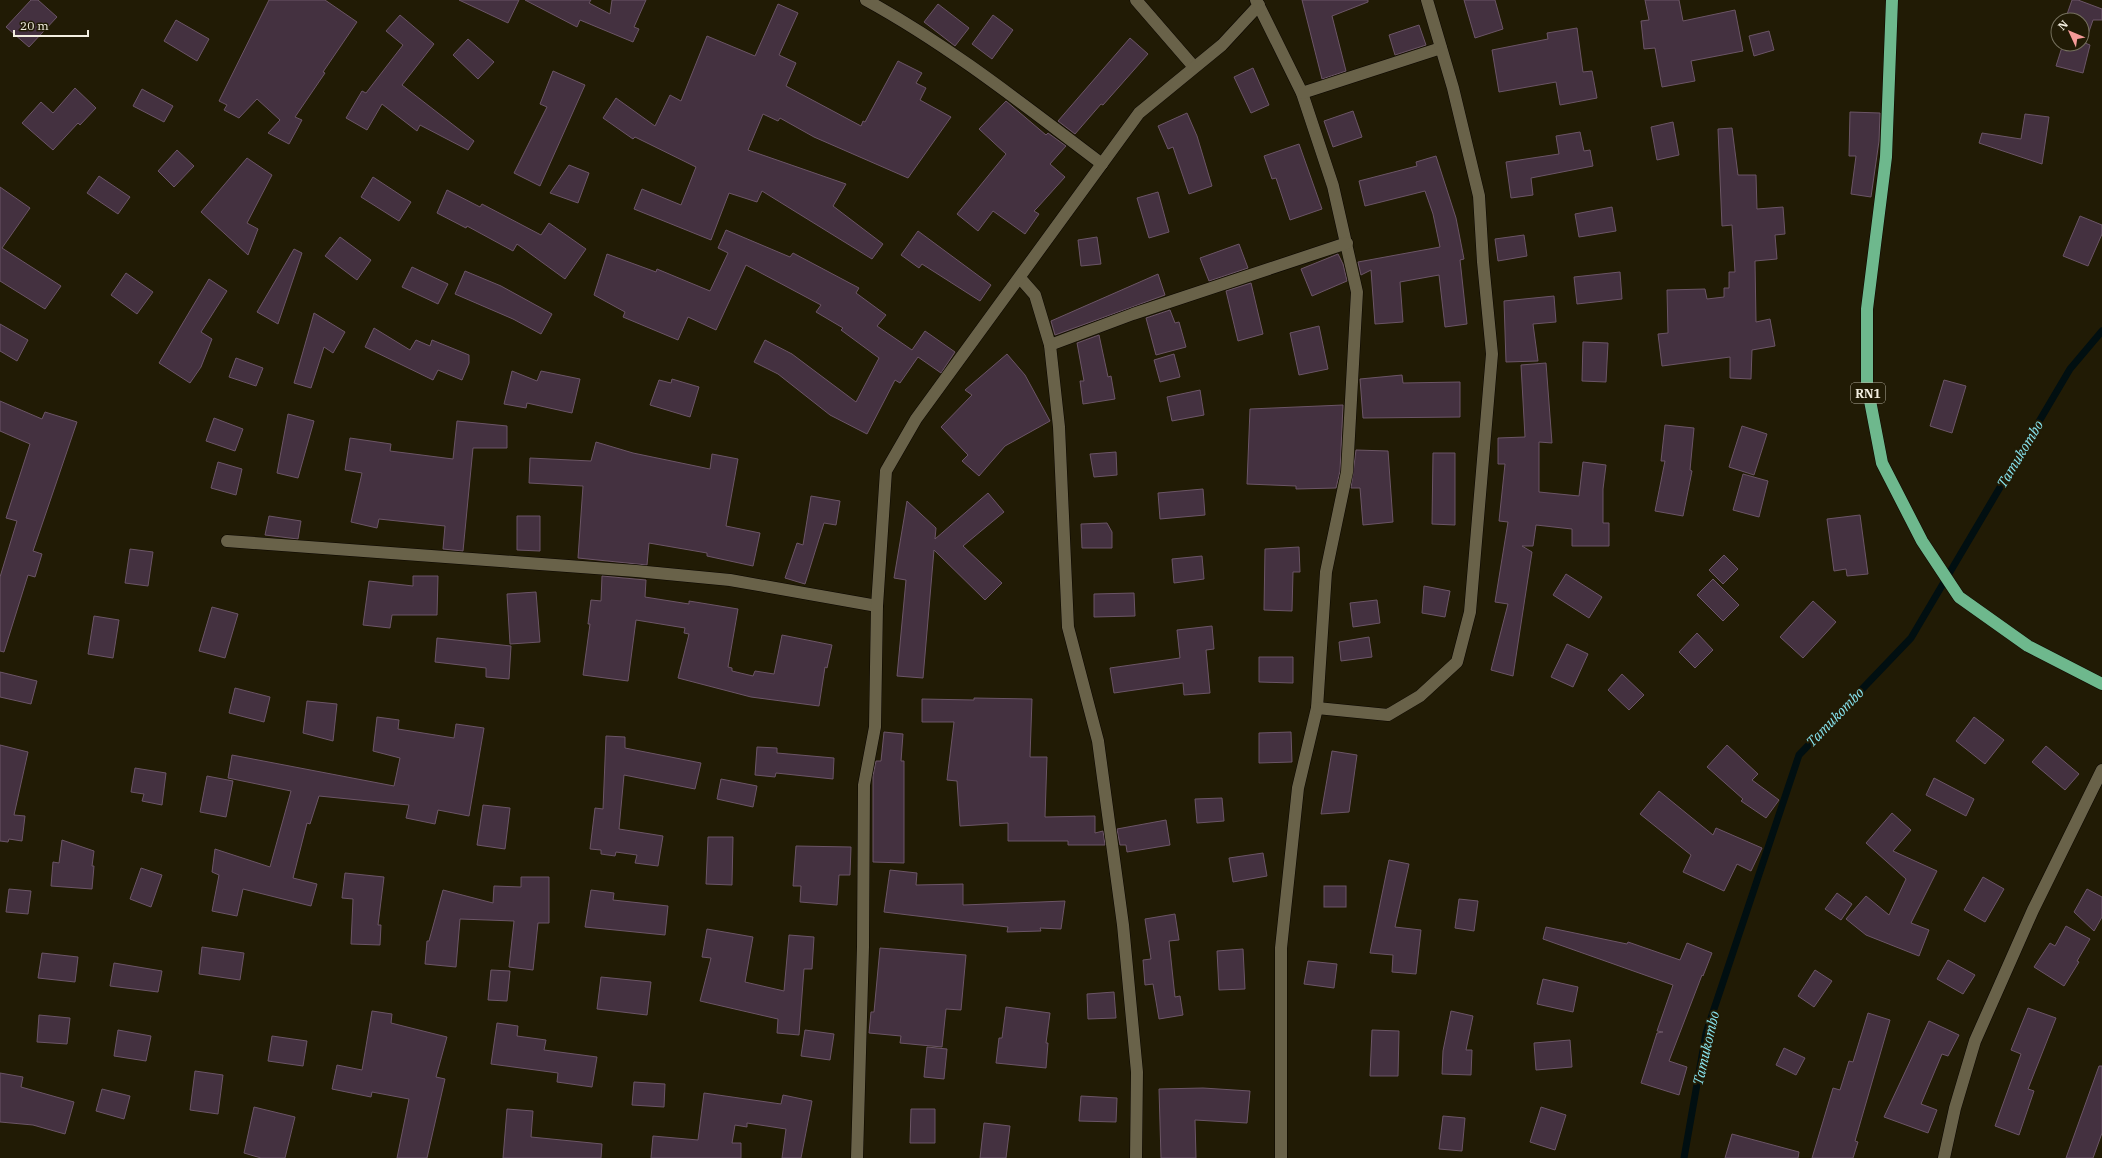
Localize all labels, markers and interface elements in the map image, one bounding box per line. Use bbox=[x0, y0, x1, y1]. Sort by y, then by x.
scale bar bbox=[14, 12, 88, 38]
north arrow bbox=[2050, 12, 2090, 52]
text: N bbox=[2055, 17, 2071, 33]
text: 20 m bbox=[20, 18, 49, 33]
road number: RN1 bbox=[1851, 383, 1885, 403]
water label: Tamukombo bbox=[1993, 417, 2047, 491]
water label: Tamukombo bbox=[1802, 683, 1868, 750]
water label: Tamukombo bbox=[1689, 1009, 1723, 1087]

